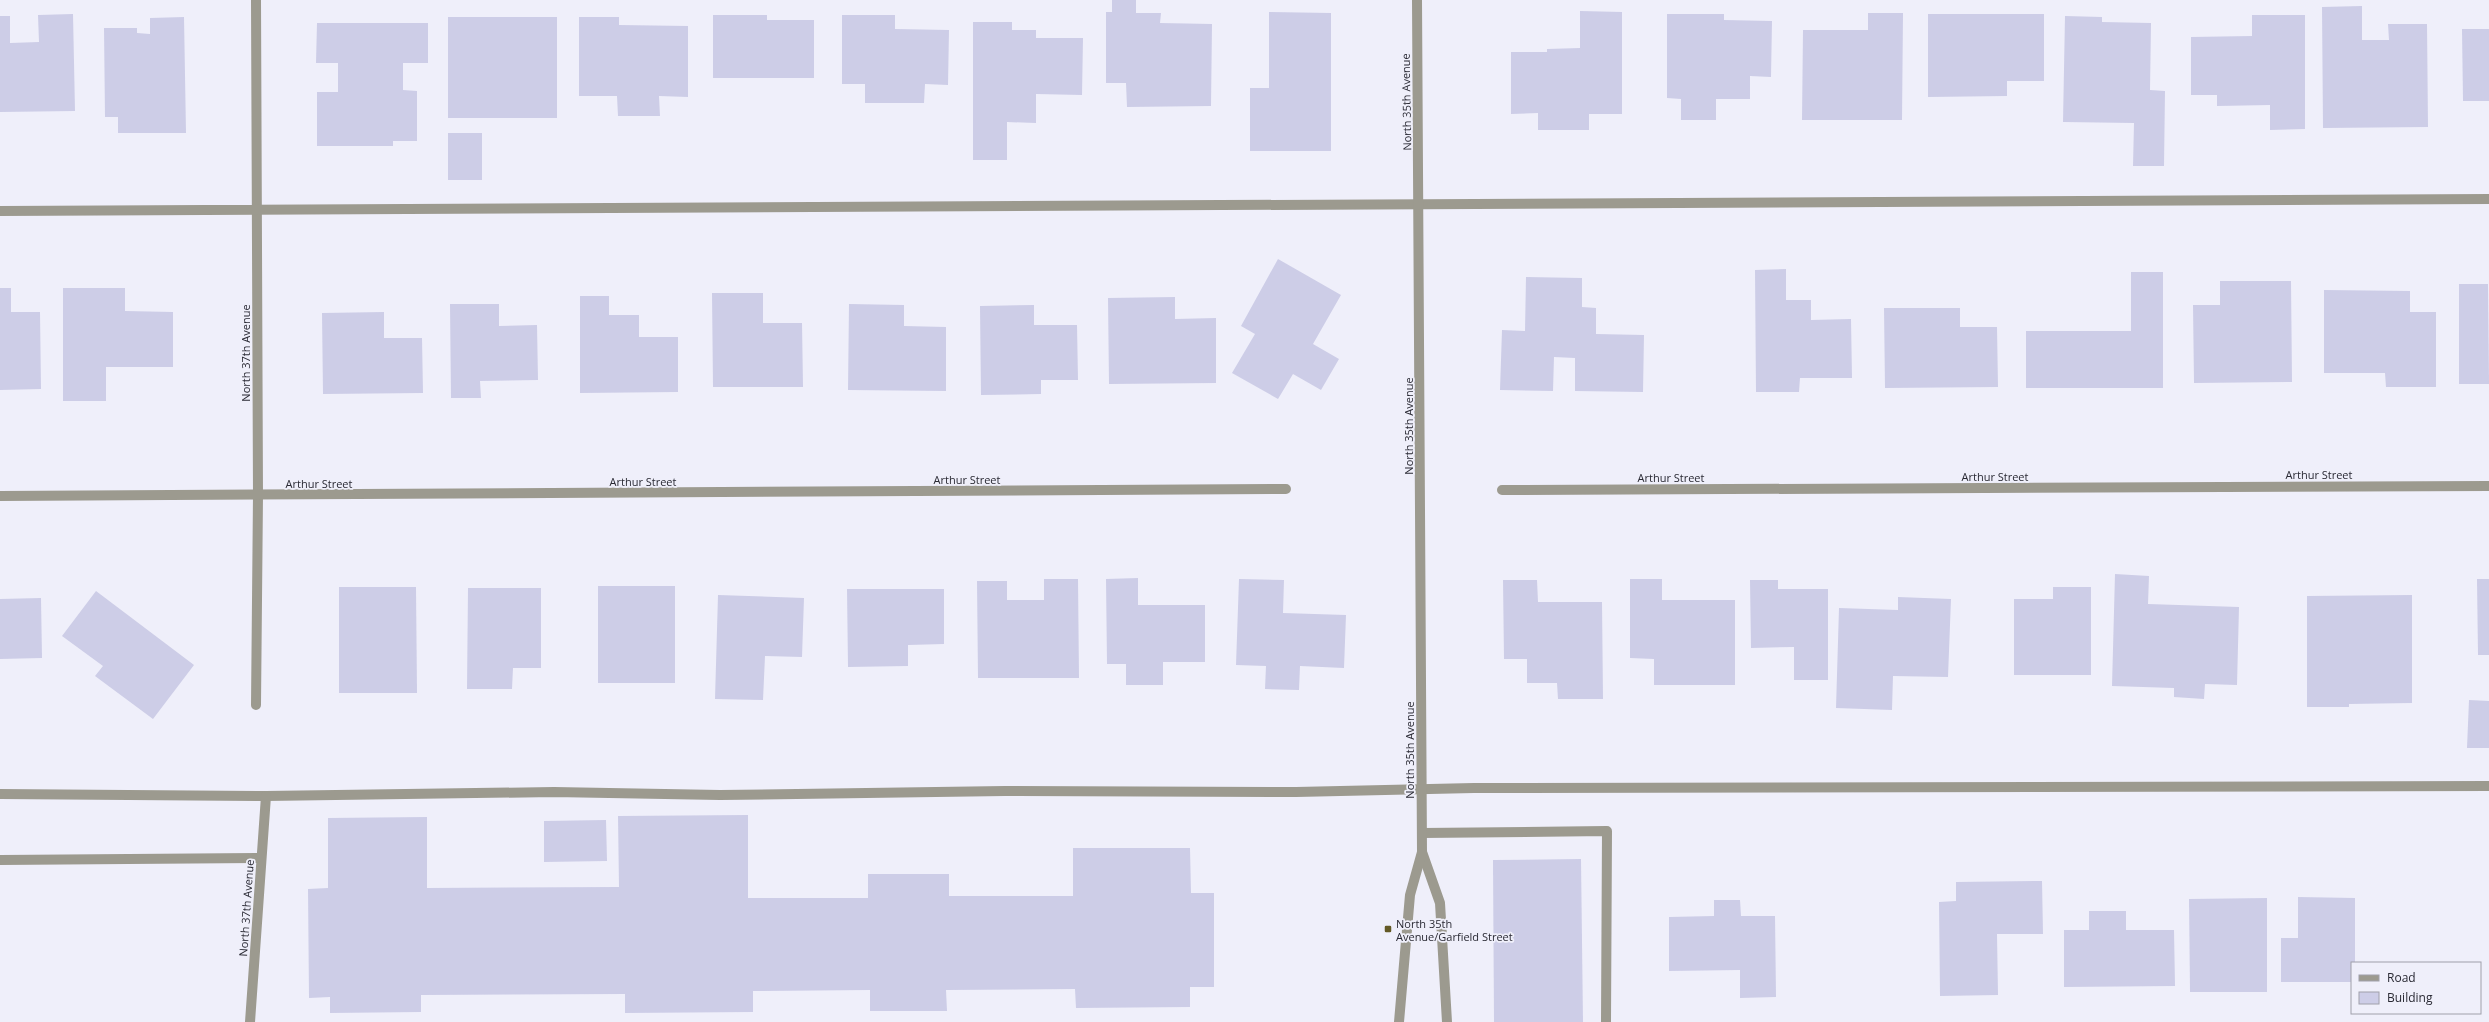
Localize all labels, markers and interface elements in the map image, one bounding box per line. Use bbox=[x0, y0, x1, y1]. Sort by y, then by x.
street label: North 35th Avenue bbox=[1398, 53, 1414, 151]
street label: North 37th Avenue bbox=[238, 304, 253, 402]
street label: North 35th Avenue bbox=[1401, 377, 1416, 475]
street label: Arthur Street bbox=[2286, 467, 2353, 482]
street label: Arthur Street bbox=[1962, 469, 2029, 484]
street label: Arthur Street bbox=[1638, 470, 1705, 485]
street label: Arthur Street bbox=[934, 472, 1001, 487]
street label: Arthur Street bbox=[610, 474, 677, 489]
street label: Arthur Street bbox=[286, 476, 353, 491]
street label: North 35th Avenue bbox=[1402, 701, 1417, 799]
street label: North 37th Avenue bbox=[235, 859, 257, 957]
place label: North 35th Avenue/Garfield Street bbox=[1396, 916, 1513, 944]
marker: North 35th Avenue/Garfield Street bbox=[1383, 924, 1393, 934]
legend bbox=[2351, 962, 2481, 1014]
text: Road bbox=[2387, 969, 2416, 986]
text: Building bbox=[2387, 989, 2433, 1006]

